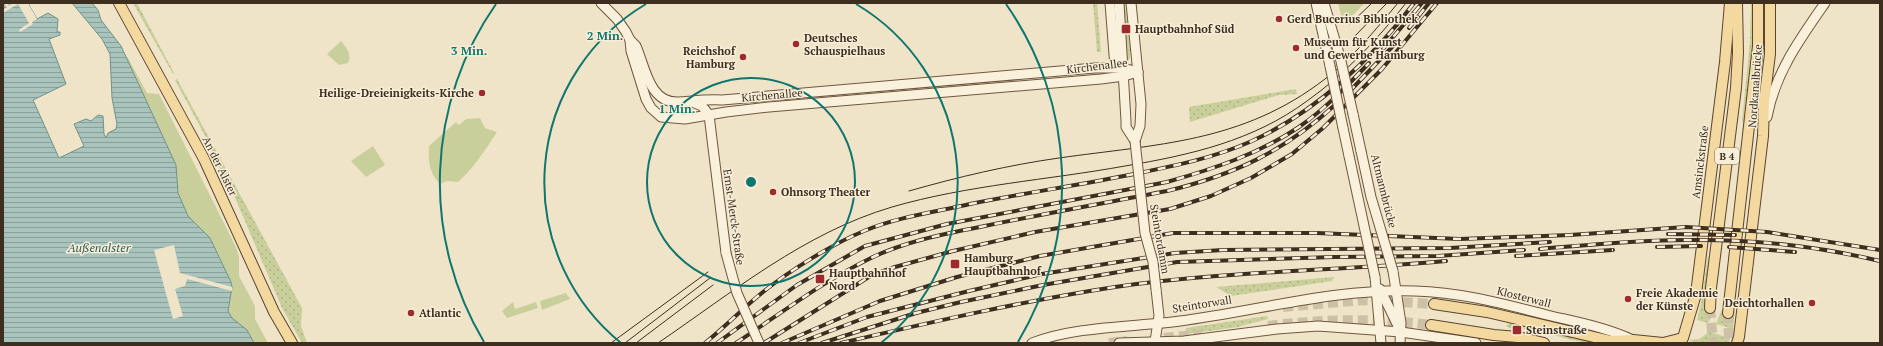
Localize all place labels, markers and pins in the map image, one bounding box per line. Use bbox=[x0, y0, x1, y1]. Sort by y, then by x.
place label: Gerd Bucerius Bibliothek bbox=[1287, 12, 1419, 26]
marker: Gerd Bucerius Bibliothek bbox=[1274, 14, 1284, 24]
place label: Hauptbahnhof Süd bbox=[1135, 22, 1235, 36]
marker: Hauptbahnhof Süd bbox=[1120, 23, 1132, 35]
place label: Deutsches Schauspielhaus bbox=[804, 31, 885, 58]
place label: Museum für Kunst und Gewerbe Hamburg bbox=[1304, 35, 1425, 62]
marker: Deutsches Schauspielhaus bbox=[791, 39, 801, 49]
marker: Museum für Kunst und Gewerbe Hamburg bbox=[1291, 43, 1301, 53]
place label: Reichshof Hamburg bbox=[683, 44, 736, 71]
marker: Reichshof Hamburg bbox=[738, 52, 748, 62]
place label: Heilige-Dreieinigkeits-Kirche bbox=[319, 86, 474, 100]
marker: Heilige-Dreieinigkeits-Kirche bbox=[477, 88, 487, 98]
centre of rings bbox=[744, 175, 758, 189]
place label: Ohnsorg Theater bbox=[781, 185, 871, 199]
marker: Ohnsorg Theater bbox=[768, 187, 778, 197]
place label: Hamburg Hauptbahnhof bbox=[964, 251, 1042, 278]
marker: Hamburg Hauptbahnhof bbox=[949, 258, 961, 270]
place label: Hauptbahnhof Nord bbox=[829, 266, 907, 293]
marker: Hauptbahnhof Nord bbox=[814, 273, 826, 285]
place label: Freie Akademie der Künste bbox=[1636, 286, 1718, 313]
marker: Freie Akademie der Künste bbox=[1623, 294, 1633, 304]
place label: Deichtorhallen bbox=[1725, 296, 1804, 310]
marker: Deichtorhallen bbox=[1807, 298, 1817, 308]
place label: Atlantic bbox=[419, 306, 462, 320]
marker: Atlantic bbox=[406, 308, 416, 318]
place label: Steinstraße bbox=[1526, 323, 1587, 337]
marker: Steinstraße bbox=[1511, 324, 1523, 336]

